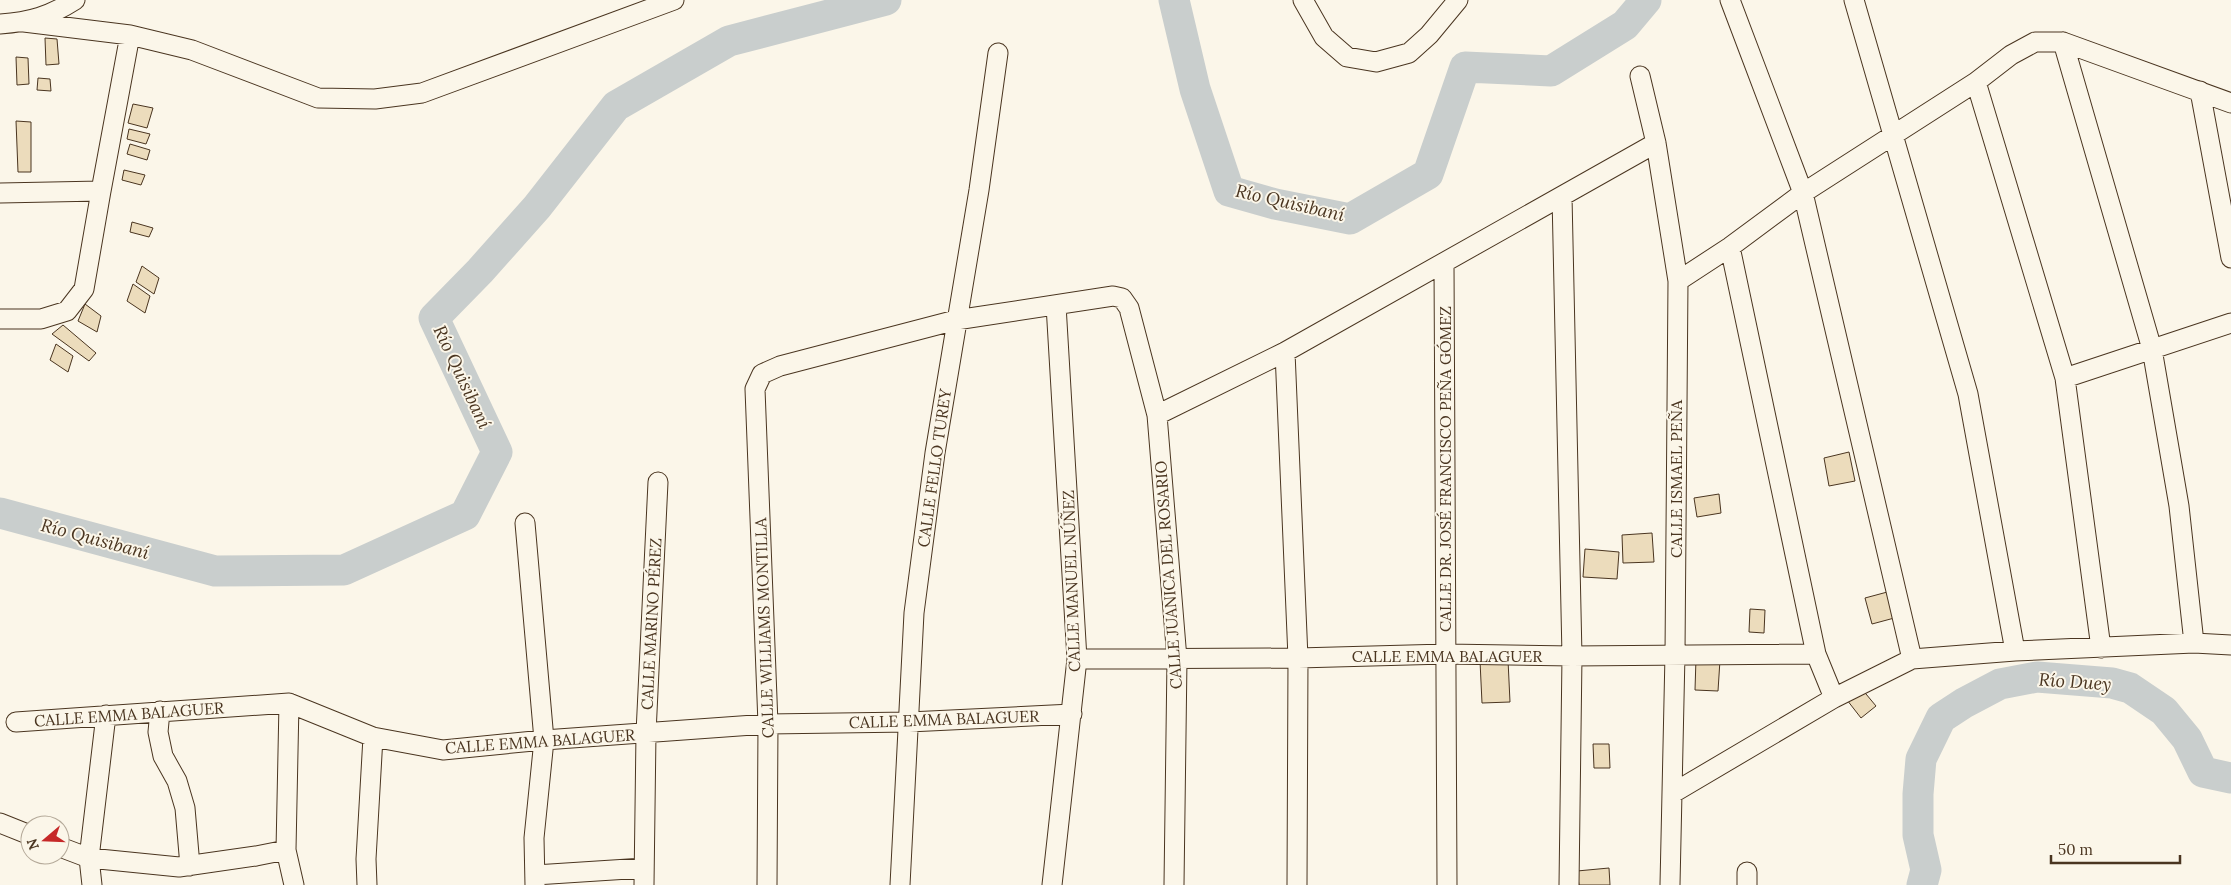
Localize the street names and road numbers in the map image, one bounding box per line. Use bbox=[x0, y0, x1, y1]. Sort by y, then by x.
street label: CALLE DR. JOSÉ FRANCISCO PEÑA GÓMEZ bbox=[1435, 306, 1455, 632]
street label: CALLE FELLO TUREY bbox=[913, 387, 955, 549]
street label: CALLE ISMAEL PEÑA bbox=[1666, 399, 1686, 558]
street label: CALLE JUANICA DEL ROSARIO bbox=[1150, 460, 1186, 690]
street label: CALLE MANUEL NÚÑEZ bbox=[1058, 490, 1084, 672]
street label: CALLE WILLIAMS MONTILLA bbox=[750, 516, 778, 739]
street label: CALLE MARINO PÉREZ bbox=[637, 538, 665, 710]
street label: CALLE EMMA BALAGUER bbox=[1352, 646, 1543, 666]
street label: CALLE EMMA BALAGUER bbox=[33, 697, 226, 731]
street label: CALLE EMMA BALAGUER bbox=[849, 706, 1040, 732]
street label: CALLE EMMA BALAGUER bbox=[444, 724, 637, 758]

